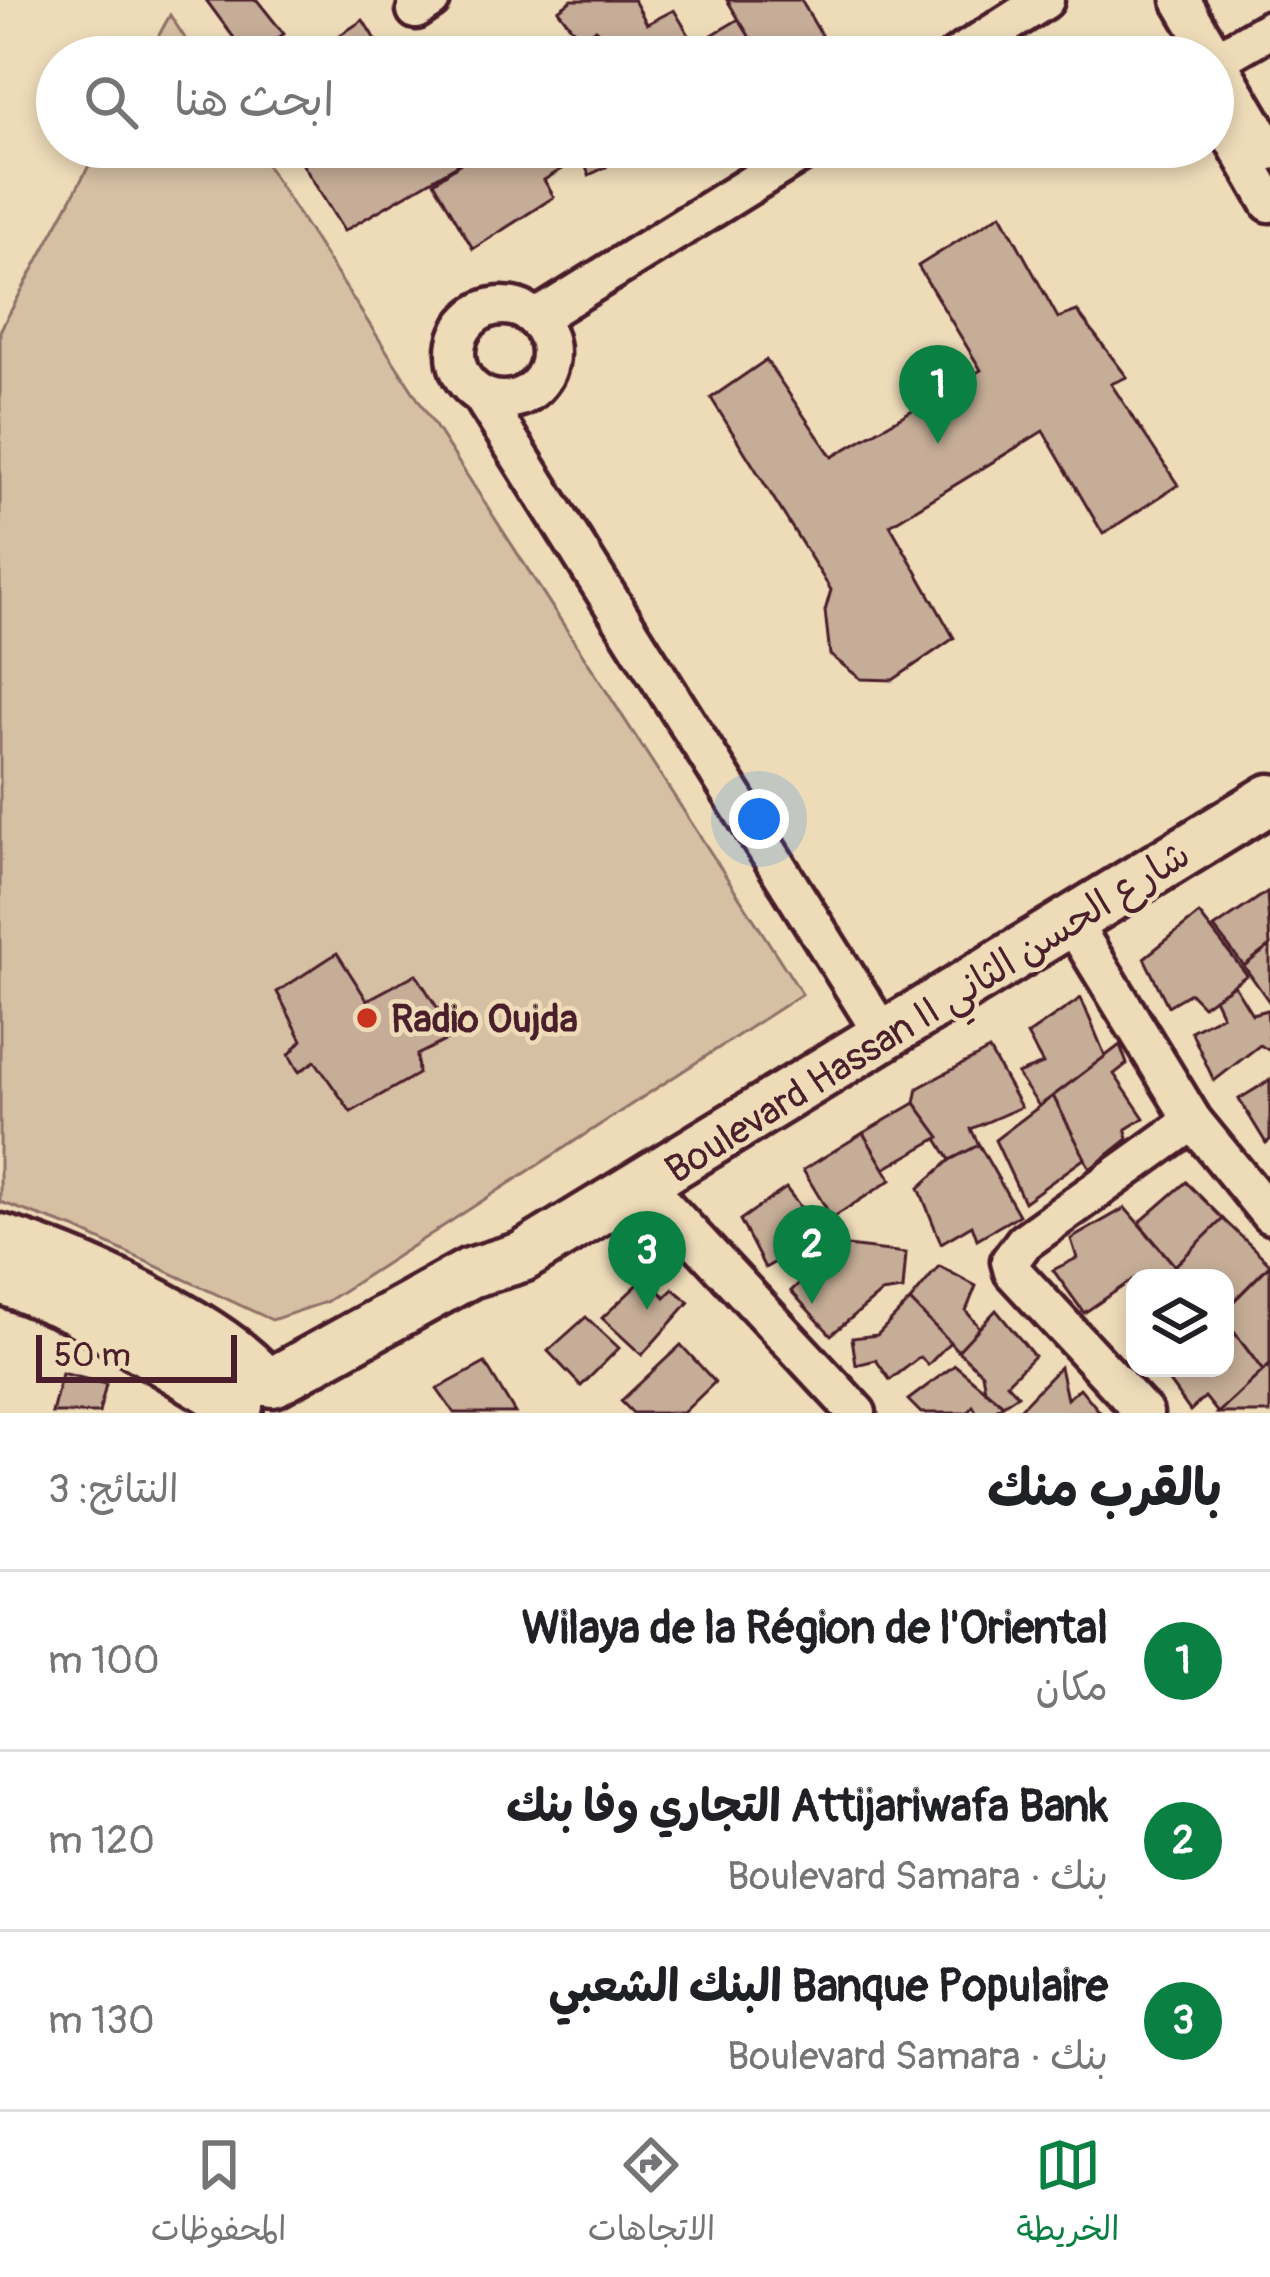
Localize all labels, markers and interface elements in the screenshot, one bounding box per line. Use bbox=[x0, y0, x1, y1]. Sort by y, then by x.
search box bbox=[36, 36, 1234, 168]
icon: search bbox=[78, 69, 144, 135]
text: ابحث هنا bbox=[174, 73, 334, 129]
pin: 1 bbox=[899, 345, 977, 444]
your location bbox=[729, 789, 789, 849]
street label: Boulevard Hassan II شارع الحسن الثاني bbox=[656, 830, 1204, 1201]
place label: Radio Oujda bbox=[391, 995, 578, 1044]
marker: Radio Oujda bbox=[354, 1005, 380, 1031]
pin: 2 bbox=[773, 1205, 851, 1304]
pin: 3 bbox=[608, 1211, 686, 1310]
map controls bbox=[1126, 1269, 1234, 1377]
button: layers bbox=[1126, 1269, 1234, 1377]
scale bar bbox=[36, 1329, 237, 1382]
text: 50 m bbox=[54, 1335, 131, 1376]
text: بالقرب منك bbox=[987, 1457, 1222, 1521]
text: النتائج: 3 bbox=[48, 1465, 179, 1514]
text: Wilaya de la Région de l'Oriental bbox=[522, 1601, 1108, 1657]
text: 100 m bbox=[48, 1636, 160, 1685]
text: 1 bbox=[1175, 1636, 1191, 1685]
text: مكان bbox=[1036, 1663, 1108, 1712]
text: Attijariwafa Bank التجاري وفا بنك bbox=[506, 1779, 1108, 1835]
text: 120 m bbox=[48, 1816, 155, 1865]
text: 2 bbox=[1172, 1816, 1194, 1865]
text: بنك · Boulevard Samara bbox=[727, 1852, 1108, 1901]
text: Banque Populaire البنك الشعبي bbox=[549, 1959, 1108, 2015]
text: 130 m bbox=[48, 1996, 155, 2045]
text: 3 bbox=[1172, 1996, 1194, 2045]
text: بنك · Boulevard Samara bbox=[727, 2032, 1108, 2081]
tab: المحفوظات bbox=[151, 2132, 287, 2258]
tab: الاتجاهات bbox=[588, 2132, 715, 2258]
tab: الخريطة bbox=[1016, 2132, 1119, 2258]

